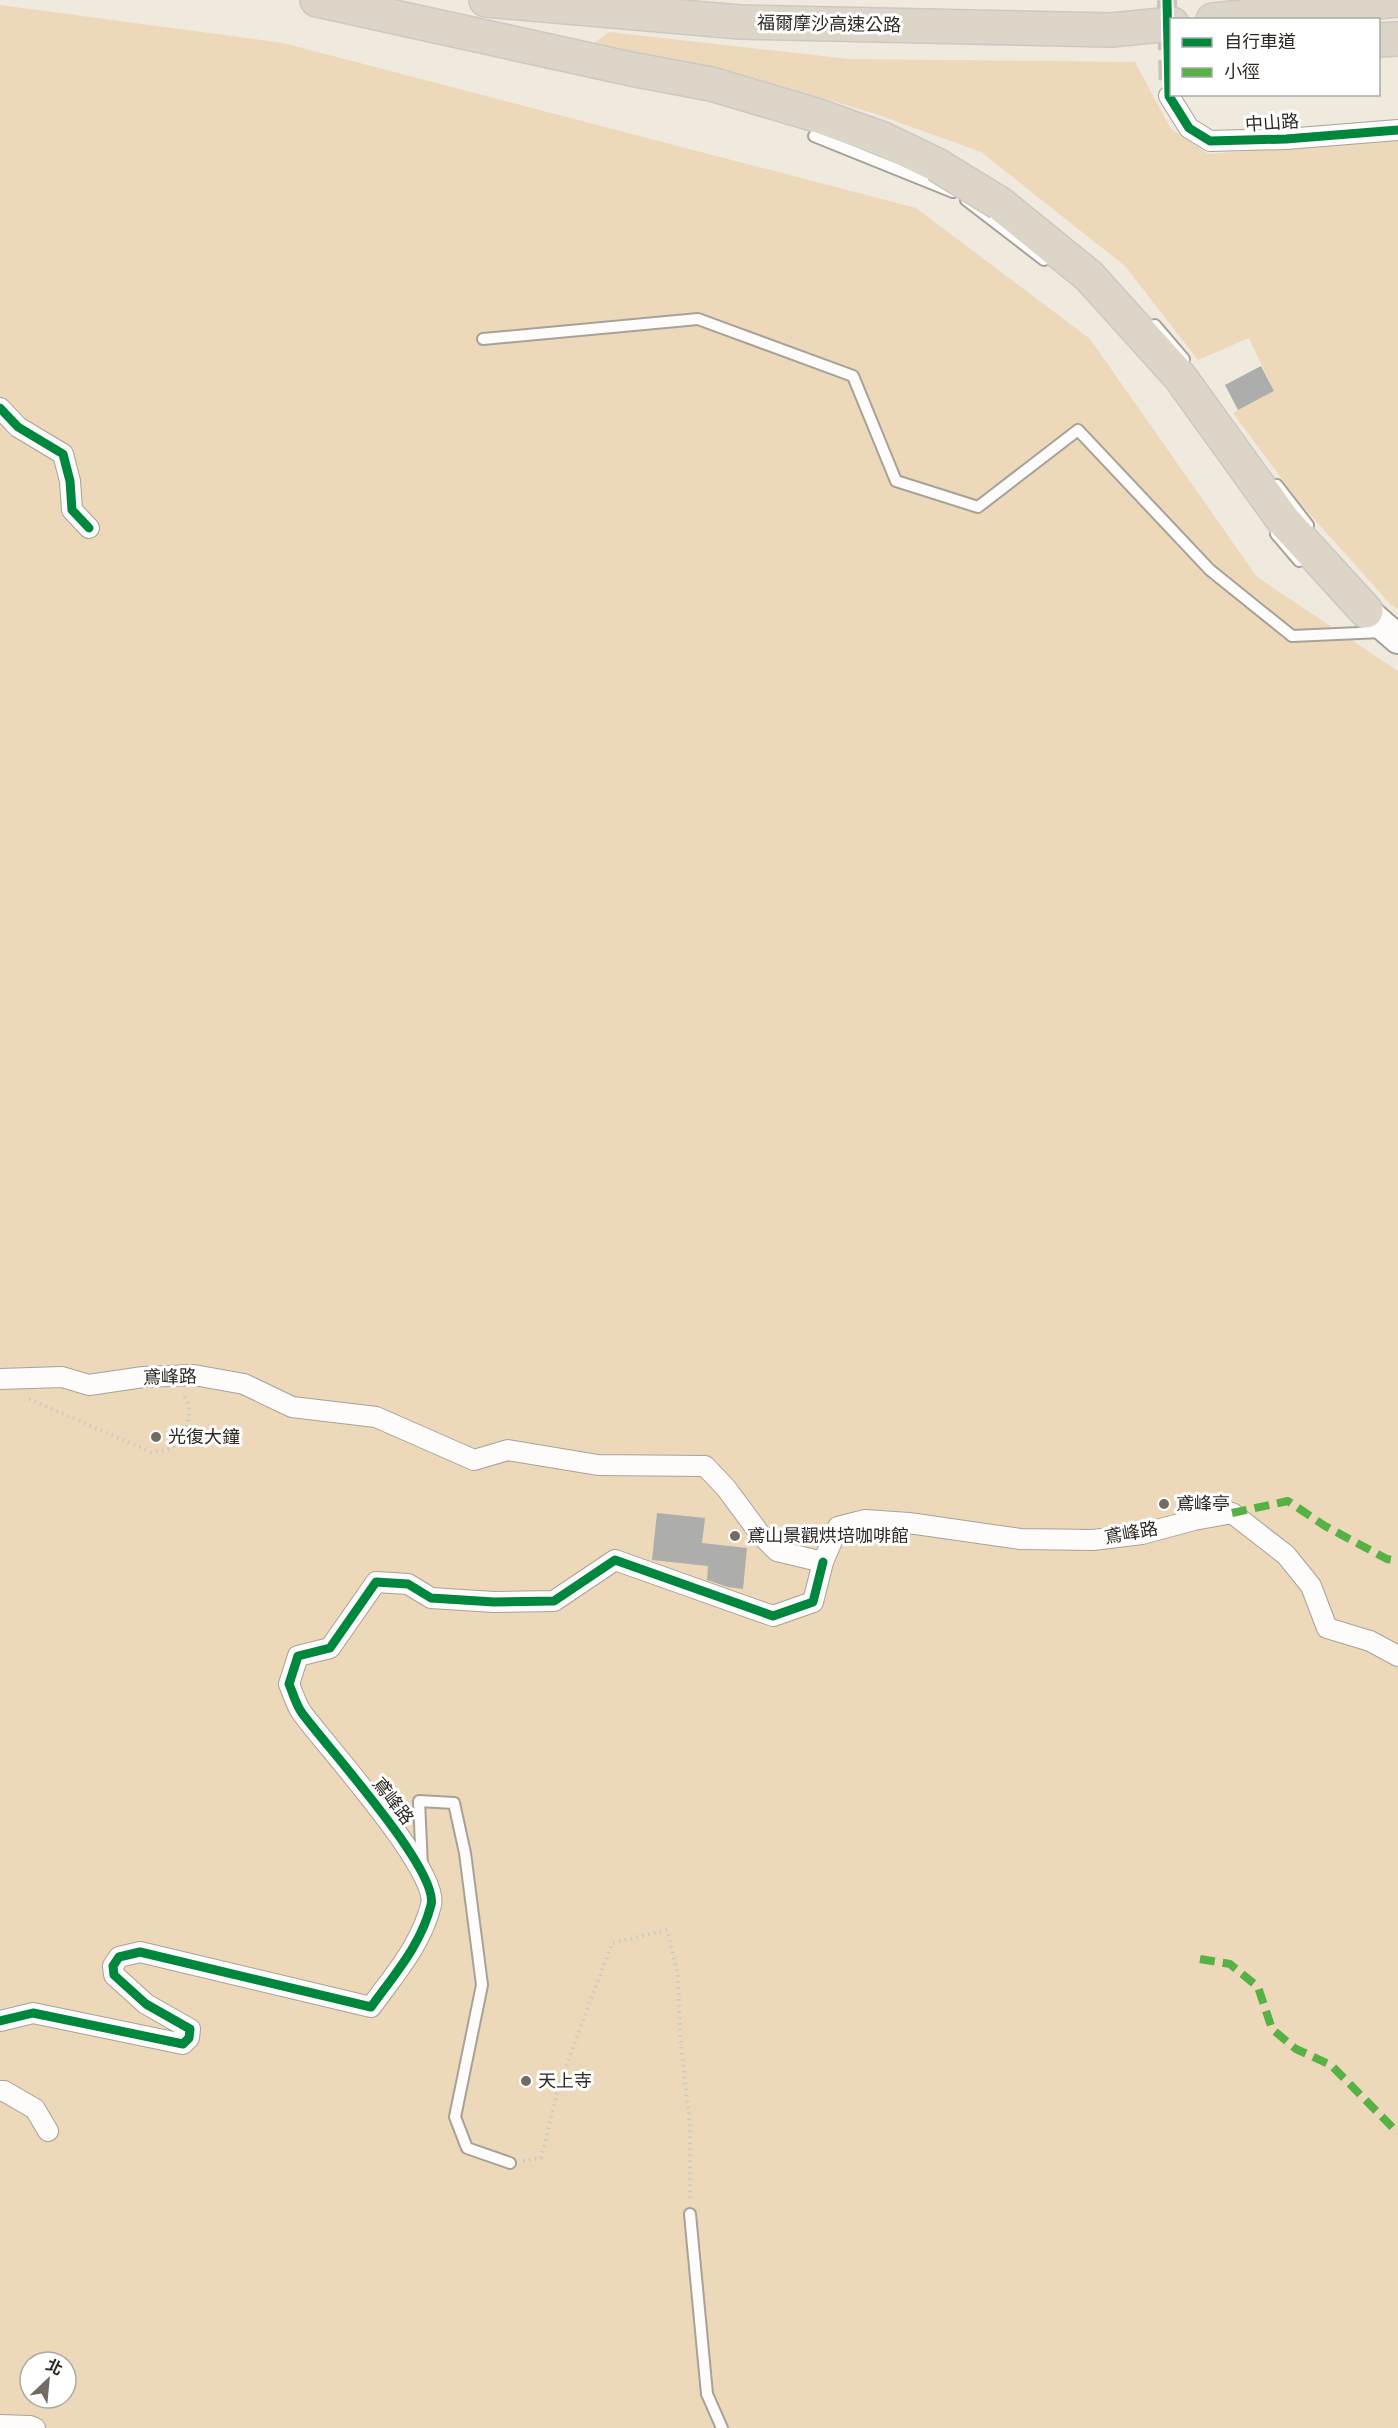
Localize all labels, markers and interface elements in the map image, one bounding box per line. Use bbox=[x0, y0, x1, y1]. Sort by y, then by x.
street label: 福爾摩沙高速公路 bbox=[757, 11, 901, 36]
legend bbox=[1170, 18, 1380, 96]
text: 自行車道 bbox=[1224, 30, 1296, 53]
text: 小徑 bbox=[1224, 60, 1260, 83]
street label: 中山路 bbox=[1244, 109, 1300, 136]
street label: 鳶峰路 bbox=[143, 1365, 197, 1388]
place label: 光復大鐘 bbox=[168, 1425, 240, 1448]
marker: 光復大鐘 bbox=[149, 1430, 163, 1444]
place label: 鳶峰亭 bbox=[1176, 1492, 1230, 1515]
marker: 鳶峰亭 bbox=[1157, 1497, 1171, 1511]
street label: 鳶峰路 bbox=[1102, 1516, 1159, 1549]
place label: 鳶山景觀烘培咖啡館 bbox=[747, 1524, 909, 1547]
marker: 鳶山景觀烘培咖啡館 bbox=[728, 1529, 742, 1543]
street label: 鳶峰路 bbox=[368, 1772, 419, 1829]
place label: 天上寺 bbox=[538, 2069, 592, 2092]
marker: 天上寺 bbox=[519, 2074, 533, 2088]
north arrow bbox=[18, 2350, 78, 2410]
text: 北 bbox=[43, 2354, 66, 2380]

